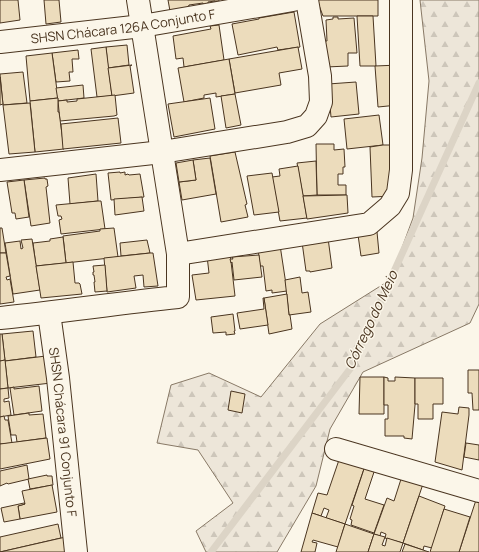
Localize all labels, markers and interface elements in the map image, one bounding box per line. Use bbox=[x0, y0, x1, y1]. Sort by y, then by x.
street label: SHSN Chácara 126A Conjunto F bbox=[30, 4, 217, 47]
water label: Córrego do Meio bbox=[339, 267, 402, 372]
street label: SHSN Chácara 91 Conjunto F bbox=[45, 346, 81, 518]

